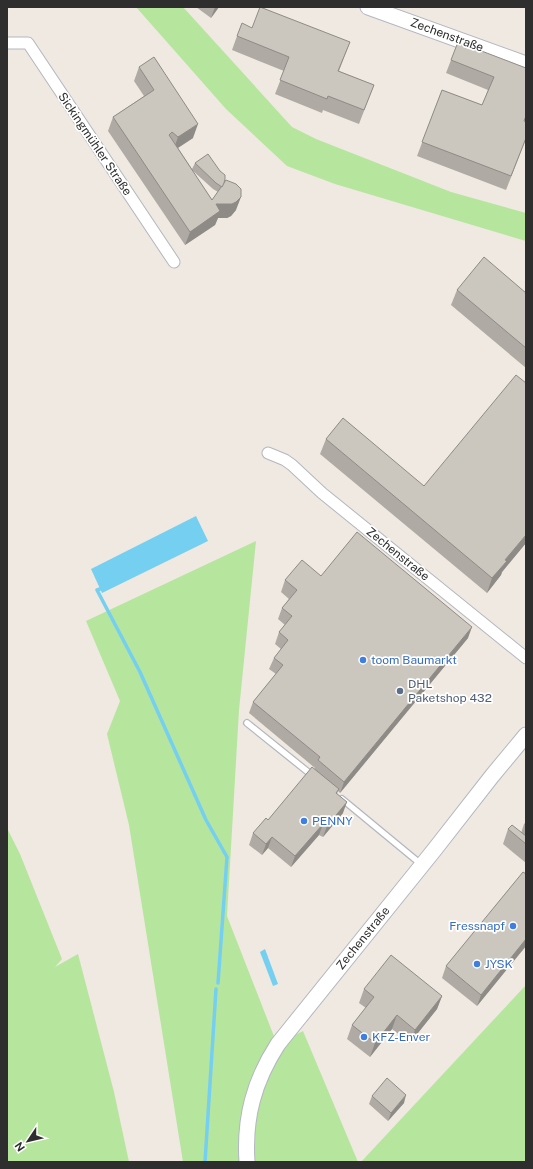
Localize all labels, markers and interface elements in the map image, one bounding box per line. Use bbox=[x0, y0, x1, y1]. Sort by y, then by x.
street label: Zechenstraße bbox=[408, 15, 486, 55]
street label: Sickingmühler Straße bbox=[55, 90, 135, 198]
street label: Zechenstraße bbox=[364, 524, 432, 584]
place label: toom Baumarkt bbox=[371, 653, 457, 667]
marker: toom Baumarkt bbox=[358, 655, 368, 665]
place label: DHL Paketshop 432 bbox=[408, 677, 492, 705]
marker: DHL Paketshop 432 bbox=[395, 686, 405, 696]
place label: PENNY bbox=[312, 814, 353, 828]
marker: PENNY bbox=[299, 816, 309, 826]
street label: Zechenstraße bbox=[333, 904, 393, 972]
place label: Fressnapf bbox=[449, 919, 505, 933]
marker: Fressnapf bbox=[508, 921, 518, 931]
place label: JYSK bbox=[485, 957, 513, 971]
marker: JYSK bbox=[472, 959, 482, 969]
place label: KFZ-Enver bbox=[372, 1030, 430, 1044]
marker: KFZ-Enver bbox=[359, 1032, 369, 1042]
north arrow bbox=[8, 1121, 48, 1161]
text: N bbox=[12, 1140, 27, 1154]

